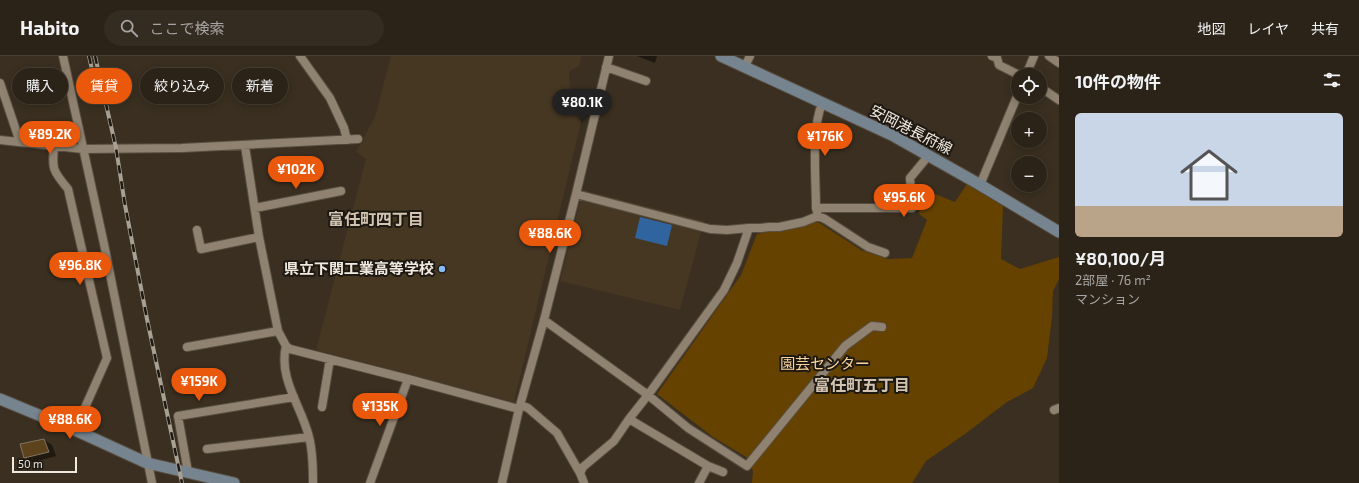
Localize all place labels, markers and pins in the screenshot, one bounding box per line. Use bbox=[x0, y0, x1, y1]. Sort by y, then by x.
pin: ¥80.1K bbox=[549, 89, 615, 123]
pin: ¥89.2K bbox=[17, 121, 83, 155]
pin: ¥176K bbox=[797, 123, 853, 157]
pin: ¥102K bbox=[268, 156, 324, 190]
pin: ¥95.6K bbox=[871, 184, 937, 218]
pin: ¥88.6K bbox=[517, 220, 583, 254]
pin: ¥96.8K bbox=[47, 252, 113, 286]
place label: 県立下関工業高等学校 bbox=[284, 259, 434, 277]
marker: 県立下関工業高等学校 bbox=[437, 264, 447, 274]
pin: ¥159K bbox=[171, 368, 227, 402]
pin: ¥135K bbox=[352, 393, 408, 427]
pin: ¥88.6K bbox=[37, 406, 103, 440]

